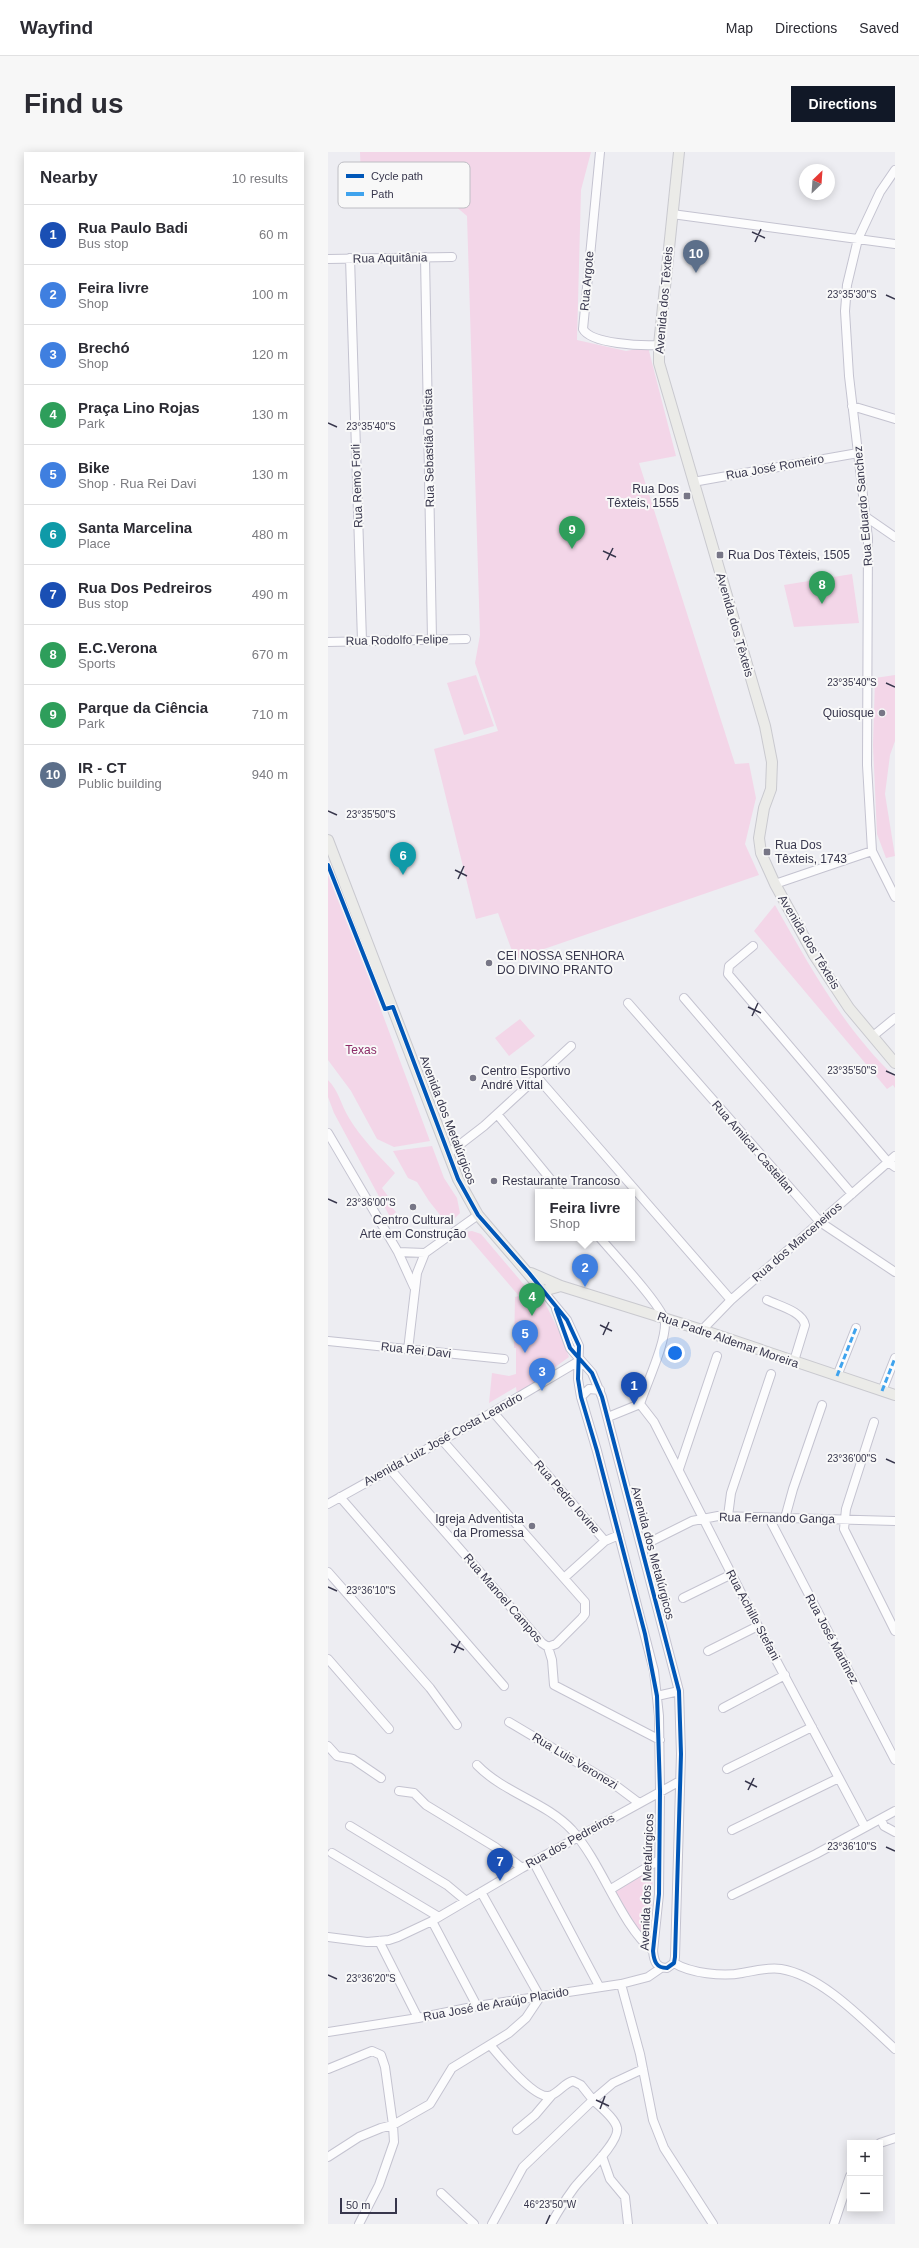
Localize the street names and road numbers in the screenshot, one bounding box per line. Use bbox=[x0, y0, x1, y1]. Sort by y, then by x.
street label: Avenida dos Têxteis bbox=[652, 246, 676, 354]
street label: Rua Aquitânia bbox=[353, 250, 428, 266]
street label: Rua Argote bbox=[577, 250, 597, 312]
street label: Rua Sebastião Batista bbox=[421, 388, 437, 507]
street label: Rua Remo Forli bbox=[349, 444, 365, 528]
street label: Rua Eduardo Sanchez bbox=[851, 445, 875, 567]
street label: Rua José Romeiro bbox=[725, 451, 825, 483]
street label: Avenida dos Têxteis bbox=[713, 571, 757, 679]
street label: Rua Rodolfo Felipe bbox=[346, 632, 449, 648]
street label: Avenida dos Têxteis bbox=[775, 892, 843, 992]
street label: Avenida dos Metalúrgicos bbox=[417, 1053, 479, 1187]
street label: Rua Amilcar Castellan bbox=[709, 1098, 797, 1196]
street label: Rua dos Marceneiros bbox=[749, 1199, 845, 1285]
street label: Rua Padre Aldemar Moreira bbox=[655, 1309, 801, 1371]
street label: Rua Rei Davi bbox=[380, 1339, 452, 1361]
street label: Avenida Luiz José Costa Leandro bbox=[361, 1389, 525, 1489]
street label: Rua Pedro Iovine bbox=[531, 1457, 603, 1537]
street label: Avenida dos Metalúrgicos bbox=[628, 1485, 678, 1621]
street label: Rua Fernando Ganga bbox=[719, 1510, 835, 1526]
street label: Rua Manoel Campos bbox=[461, 1551, 545, 1645]
street label: Rua Achille Stefani bbox=[723, 1567, 783, 1663]
street label: Rua José Martinez bbox=[802, 1592, 862, 1686]
street label: Rua Luis Veronezi bbox=[530, 1730, 620, 1792]
street label: Rua dos Pedreiros bbox=[523, 1811, 617, 1871]
street label: Avenida dos Metalúrgicos bbox=[638, 1813, 656, 1951]
street label: Rua José de Araújo Placido bbox=[422, 1984, 570, 2024]

